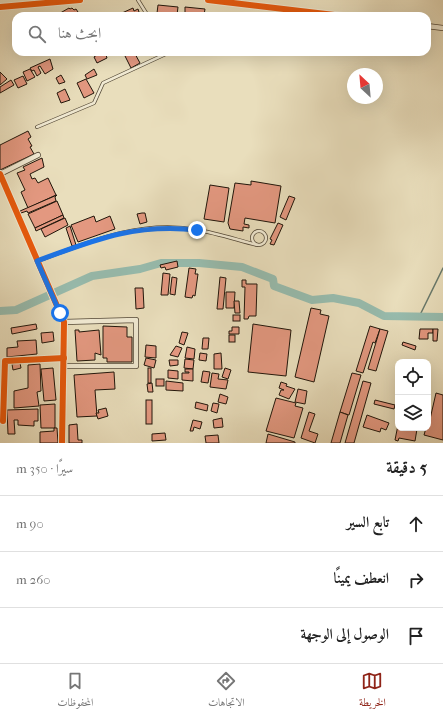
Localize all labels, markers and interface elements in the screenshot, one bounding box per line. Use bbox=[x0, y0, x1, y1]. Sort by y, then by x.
search box bbox=[12, 12, 431, 56]
icon: search bbox=[26, 23, 48, 45]
text: ابحث هنا bbox=[58, 24, 101, 42]
north arrow bbox=[347, 68, 383, 104]
route end bbox=[188, 221, 206, 239]
route start bbox=[51, 304, 69, 322]
map controls bbox=[395, 359, 431, 431]
button: locate bbox=[395, 359, 431, 395]
button: layers bbox=[395, 395, 431, 431]
text: 5 دقيقة bbox=[386, 457, 427, 477]
text: سيرًا · 350 m bbox=[16, 461, 73, 476]
text: تابع السير bbox=[347, 513, 389, 531]
icon: ahead bbox=[405, 513, 427, 535]
text: 90 m bbox=[16, 516, 44, 531]
text: انعطف يمينًا bbox=[334, 569, 389, 587]
icon: right bbox=[405, 569, 427, 591]
text: 260 m bbox=[16, 572, 51, 587]
text: الوصول إلى الوجهة bbox=[300, 625, 389, 643]
icon: arrive bbox=[405, 625, 427, 647]
tab: المحفوظات bbox=[57, 670, 93, 713]
tab: الاتجاهات bbox=[208, 670, 245, 713]
tab: الخريطة bbox=[359, 670, 386, 713]

